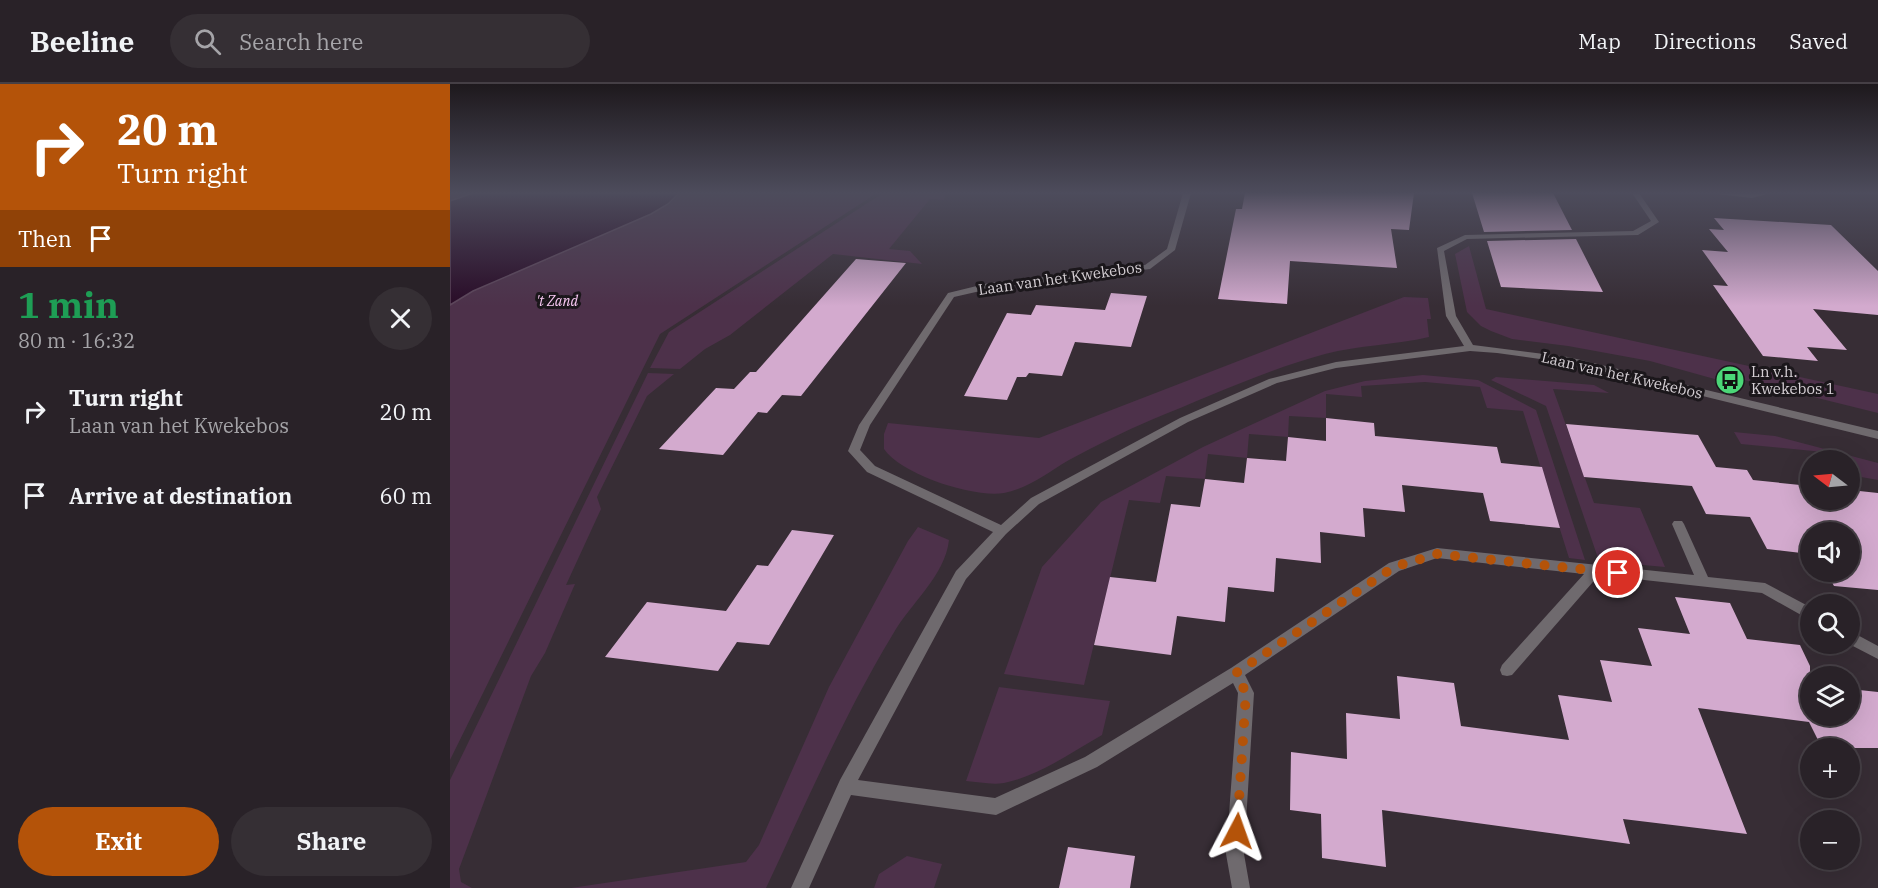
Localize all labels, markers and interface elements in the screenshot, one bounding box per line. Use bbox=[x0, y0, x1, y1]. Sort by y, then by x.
search box bbox=[170, 14, 590, 68]
text: Beeline bbox=[30, 23, 134, 60]
icon: search bbox=[191, 25, 224, 58]
text: Search here bbox=[239, 27, 363, 56]
text: Map bbox=[1578, 27, 1621, 55]
text: Directions bbox=[1654, 27, 1756, 55]
text: Saved bbox=[1789, 27, 1848, 55]
text: 20 m bbox=[117, 102, 218, 157]
icon: right bbox=[18, 108, 96, 186]
text: Turn right bbox=[117, 155, 248, 190]
icon: arrive bbox=[84, 222, 117, 255]
text: Then bbox=[18, 224, 72, 253]
street label: Laan van het Kwekebos bbox=[977, 257, 1143, 299]
text: 1 min bbox=[18, 281, 119, 328]
button: close bbox=[369, 287, 432, 350]
park label: 't Zand bbox=[536, 292, 578, 310]
text: 80 m · 16:32 bbox=[18, 327, 135, 354]
street label: Laan van het Kwekebos bbox=[1539, 347, 1705, 403]
place label: Ln v.h. Kwekebos 1 bbox=[1751, 362, 1835, 398]
bus stop icon: Ln v.h. Kwekebos 1 bbox=[1714, 364, 1746, 396]
text: Turn right bbox=[69, 383, 183, 412]
icon: right bbox=[18, 395, 51, 428]
text: 20 m bbox=[380, 397, 432, 426]
text: Laan van het Kwekebos bbox=[69, 412, 289, 439]
north arrow bbox=[1800, 450, 1860, 510]
map controls bbox=[1800, 450, 1860, 870]
icon: arrive bbox=[18, 479, 51, 512]
text: Arrive at destination bbox=[69, 481, 292, 510]
text: 60 m bbox=[380, 481, 432, 510]
button: sound bbox=[1800, 522, 1860, 582]
pin bbox=[1592, 547, 1643, 598]
icon: arrive bbox=[1601, 556, 1634, 589]
button: search bbox=[1800, 594, 1860, 654]
button: layers bbox=[1800, 666, 1860, 726]
button: + bbox=[1800, 738, 1860, 798]
position arrow bbox=[1205, 799, 1269, 863]
button: Exit bbox=[18, 807, 219, 876]
button: Share bbox=[231, 807, 432, 876]
button: − bbox=[1800, 810, 1860, 870]

